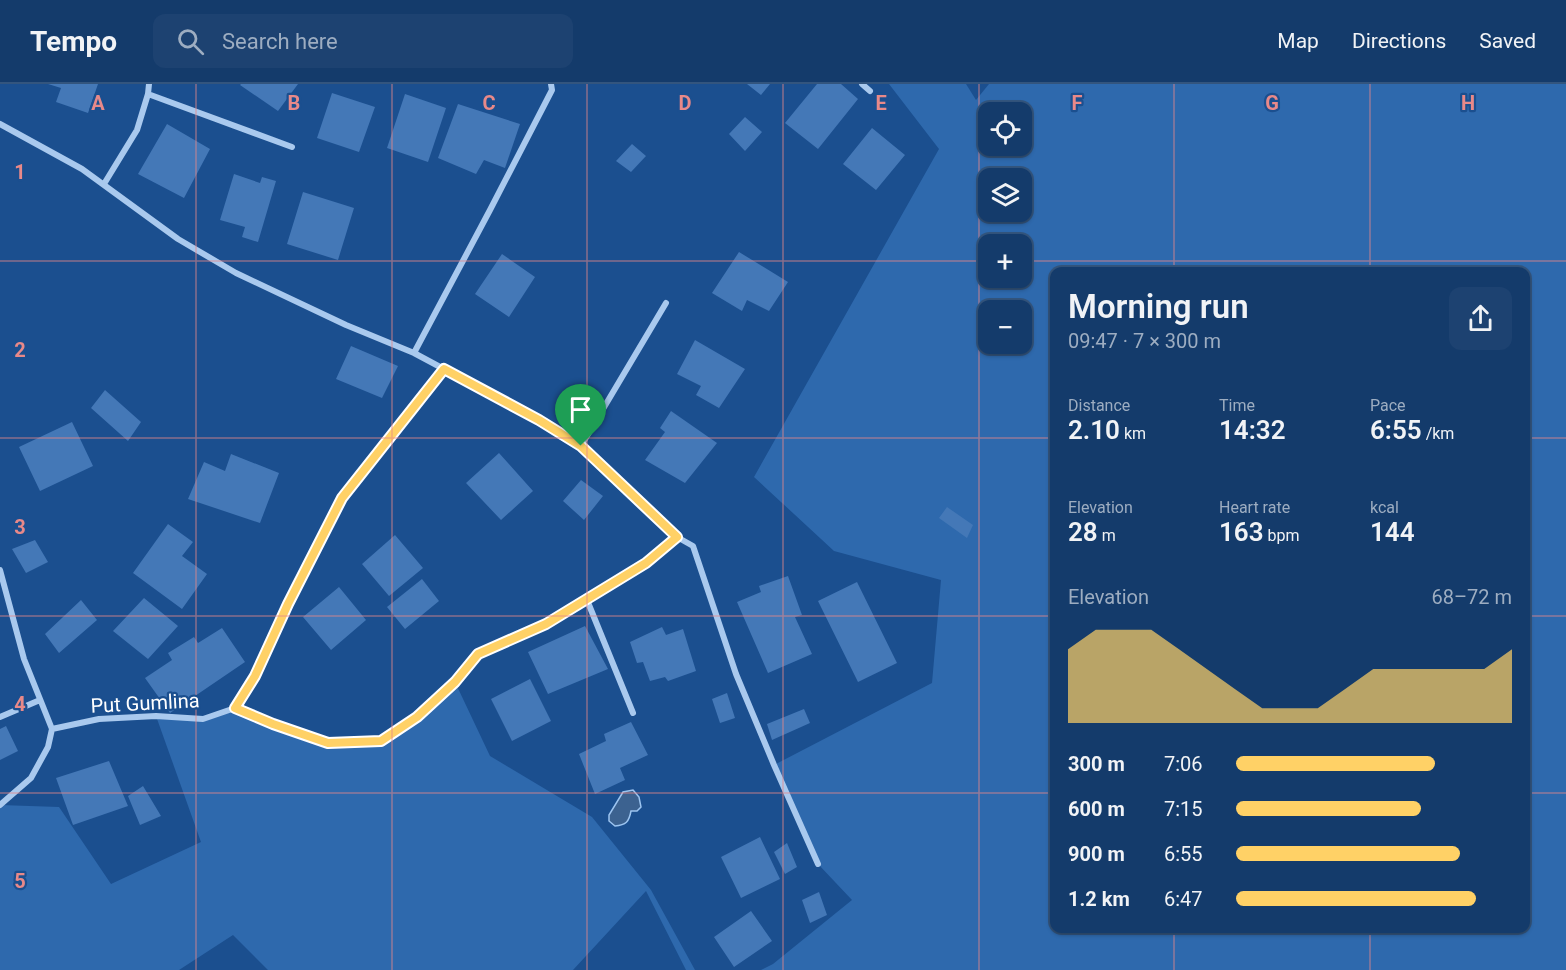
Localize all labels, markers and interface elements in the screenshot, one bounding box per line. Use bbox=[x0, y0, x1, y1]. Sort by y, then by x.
search box bbox=[153, 14, 573, 68]
text: Tempo bbox=[30, 25, 117, 58]
icon: search bbox=[174, 25, 207, 58]
text: Search here bbox=[222, 29, 338, 54]
text: Map bbox=[1277, 29, 1319, 53]
text: Directions bbox=[1352, 29, 1446, 53]
text: Saved bbox=[1479, 29, 1536, 53]
text: A bbox=[91, 91, 105, 115]
text: B bbox=[288, 91, 300, 115]
text: C bbox=[482, 91, 496, 115]
text: D bbox=[679, 91, 692, 115]
text: E bbox=[875, 91, 887, 115]
text: F bbox=[1072, 91, 1083, 115]
text: G bbox=[1265, 91, 1279, 115]
text: H bbox=[1461, 91, 1475, 115]
map controls bbox=[978, 102, 1032, 354]
button: locate bbox=[978, 102, 1032, 156]
text: 1 bbox=[14, 160, 26, 184]
button: layers bbox=[978, 168, 1032, 222]
button: + bbox=[978, 234, 1032, 288]
text: Morning run bbox=[1068, 287, 1249, 326]
button: share bbox=[1449, 287, 1512, 350]
button: − bbox=[978, 300, 1032, 354]
text: 09:47 · 7 × 300 m bbox=[1068, 329, 1221, 353]
text: 2 bbox=[14, 338, 26, 362]
pin bbox=[555, 384, 606, 446]
icon: arrive bbox=[564, 393, 597, 426]
text: Distance bbox=[1068, 396, 1130, 415]
text: Time bbox=[1219, 396, 1255, 415]
text: Pace bbox=[1370, 396, 1406, 415]
text: 2.10 bbox=[1068, 415, 1120, 445]
text: 14:32 bbox=[1219, 415, 1286, 445]
text: 6:55 bbox=[1370, 415, 1422, 445]
text: km bbox=[1120, 424, 1146, 443]
text: /km bbox=[1422, 424, 1454, 443]
text: Elevation bbox=[1068, 498, 1133, 517]
text: Heart rate bbox=[1219, 498, 1290, 517]
text: kcal bbox=[1370, 498, 1399, 517]
text: 3 bbox=[14, 515, 26, 539]
text: 28 bbox=[1068, 517, 1098, 547]
text: 163 bbox=[1219, 517, 1264, 547]
text: 144 bbox=[1370, 517, 1415, 547]
text: m bbox=[1098, 526, 1116, 545]
text: bpm bbox=[1264, 526, 1300, 545]
text: Elevation bbox=[1068, 585, 1149, 609]
text: 68–72 m bbox=[1431, 585, 1512, 609]
street label: Put Gumlina bbox=[90, 688, 200, 718]
text: 4 bbox=[14, 692, 26, 716]
text: 300 m bbox=[1068, 752, 1125, 776]
text: 7:06 bbox=[1164, 752, 1203, 776]
text: 600 m bbox=[1068, 797, 1125, 821]
text: 7:15 bbox=[1164, 797, 1203, 821]
text: 900 m bbox=[1068, 842, 1125, 866]
text: 6:55 bbox=[1164, 842, 1203, 866]
text: 5 bbox=[14, 869, 26, 893]
text: 1.2 km bbox=[1068, 887, 1130, 911]
text: 6:47 bbox=[1164, 887, 1203, 911]

